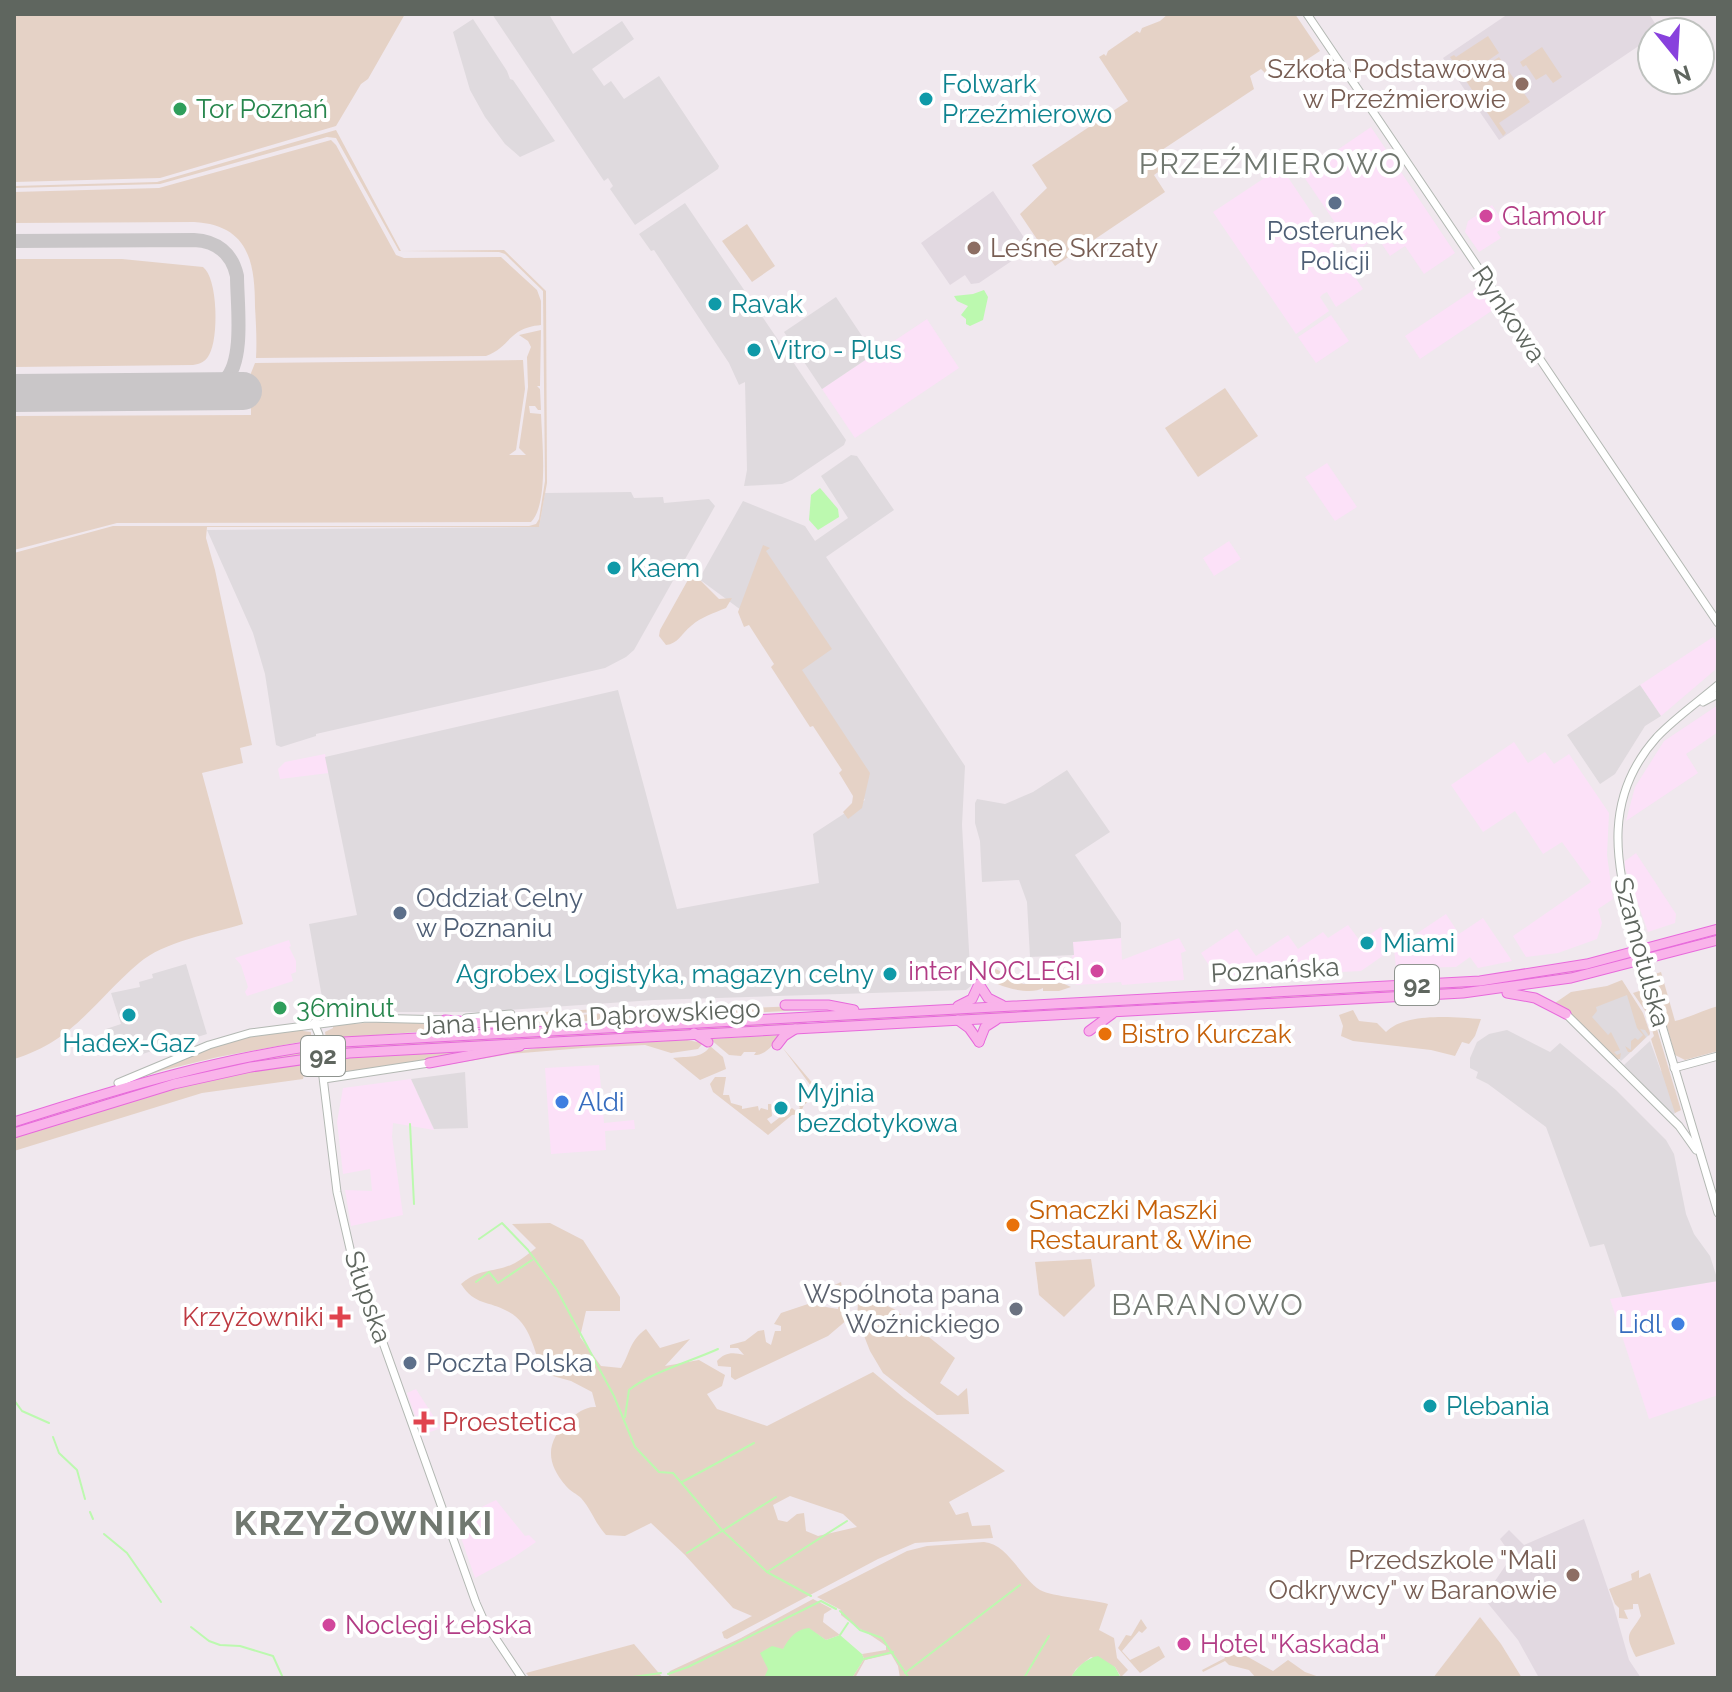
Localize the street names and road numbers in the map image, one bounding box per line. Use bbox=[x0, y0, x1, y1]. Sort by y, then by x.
street label: Rynkowa bbox=[1466, 260, 1552, 368]
street label: Szamotulska bbox=[1608, 874, 1676, 1030]
street label: Poznańska bbox=[1210, 952, 1340, 988]
road number: 92 bbox=[1395, 965, 1439, 1005]
street label: Jana Henryka Dąbrowskiego bbox=[419, 993, 761, 1041]
road number: 92 bbox=[301, 1036, 345, 1076]
street label: Słupska bbox=[338, 1247, 398, 1347]

